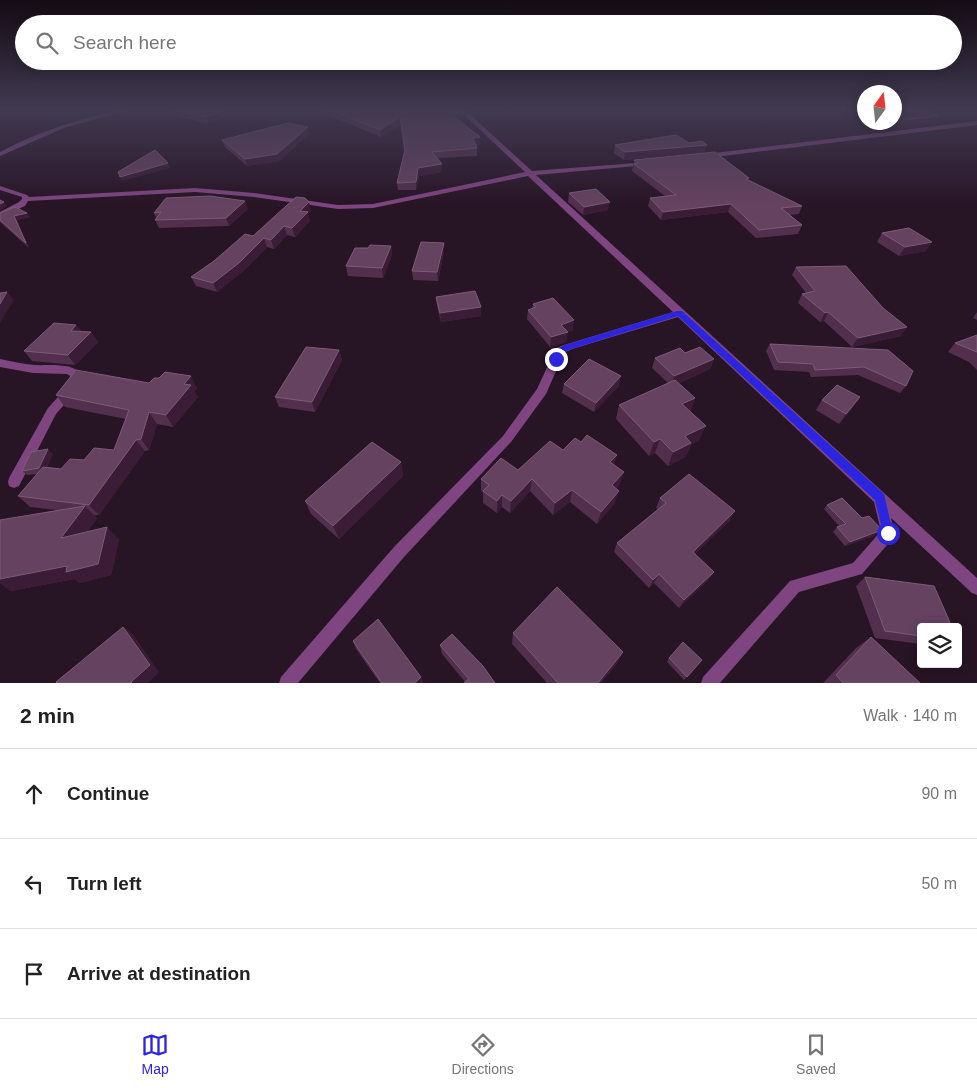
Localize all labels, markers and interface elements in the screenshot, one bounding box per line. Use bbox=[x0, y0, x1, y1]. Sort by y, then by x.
search box bbox=[15, 15, 962, 70]
icon: search bbox=[33, 29, 61, 57]
text: Search here bbox=[73, 32, 177, 53]
north arrow bbox=[857, 85, 902, 130]
route end bbox=[545, 348, 568, 371]
route start bbox=[877, 522, 900, 545]
map controls bbox=[917, 623, 962, 668]
button: layers bbox=[917, 623, 962, 668]
text: 2 min bbox=[20, 704, 75, 727]
text: Walk · 140 m bbox=[863, 707, 957, 724]
icon: ahead bbox=[20, 780, 48, 808]
text: Continue bbox=[67, 783, 149, 804]
text: 90 m bbox=[921, 785, 957, 802]
icon: left bbox=[20, 870, 48, 898]
text: Turn left bbox=[67, 873, 142, 894]
text: 50 m bbox=[921, 875, 957, 892]
icon: arrive bbox=[20, 960, 48, 988]
text: Arrive at destination bbox=[67, 963, 251, 984]
tab: Map bbox=[141, 1031, 169, 1077]
tab: Directions bbox=[452, 1031, 514, 1077]
tab: Saved bbox=[796, 1031, 836, 1077]

